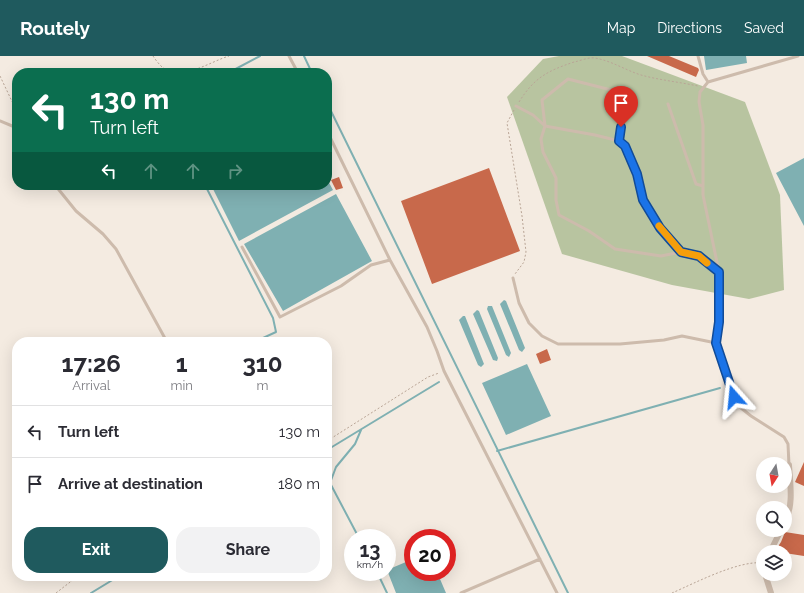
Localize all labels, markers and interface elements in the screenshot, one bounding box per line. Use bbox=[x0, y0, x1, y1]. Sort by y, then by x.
text: Routely bbox=[20, 17, 90, 39]
text: Map bbox=[607, 20, 635, 36]
text: Directions bbox=[657, 20, 722, 36]
text: Saved bbox=[744, 20, 784, 36]
text: 130 m bbox=[90, 83, 169, 116]
icon: left bbox=[24, 84, 76, 136]
pin bbox=[604, 86, 638, 127]
icon: arrive bbox=[610, 92, 632, 114]
text: Turn left bbox=[90, 117, 159, 138]
icon: left bbox=[98, 160, 120, 182]
icon: ahead bbox=[140, 160, 162, 182]
icon: ahead bbox=[182, 160, 204, 182]
icon: right bbox=[224, 160, 246, 182]
text: 17:26 bbox=[62, 349, 121, 378]
text: 1 bbox=[176, 349, 188, 378]
text: 310 bbox=[242, 349, 282, 378]
position arrow bbox=[713, 376, 755, 418]
text: Arrival bbox=[72, 378, 110, 393]
text: min bbox=[170, 378, 193, 393]
text: m bbox=[256, 378, 268, 393]
icon: left bbox=[24, 421, 46, 443]
text: Turn left bbox=[58, 423, 119, 441]
text: 130 m bbox=[279, 423, 320, 441]
north arrow bbox=[756, 457, 792, 493]
map controls bbox=[756, 457, 792, 581]
icon: arrive bbox=[24, 473, 46, 495]
text: Arrive at destination bbox=[58, 475, 203, 493]
text: 180 m bbox=[278, 475, 320, 493]
button: search bbox=[756, 501, 792, 537]
button: Exit bbox=[24, 527, 168, 573]
button: Share bbox=[176, 527, 320, 573]
speed limit sign: 20 bbox=[404, 529, 456, 581]
text: 13 bbox=[359, 538, 381, 562]
button: layers bbox=[756, 545, 792, 581]
text: km/h bbox=[357, 559, 383, 570]

